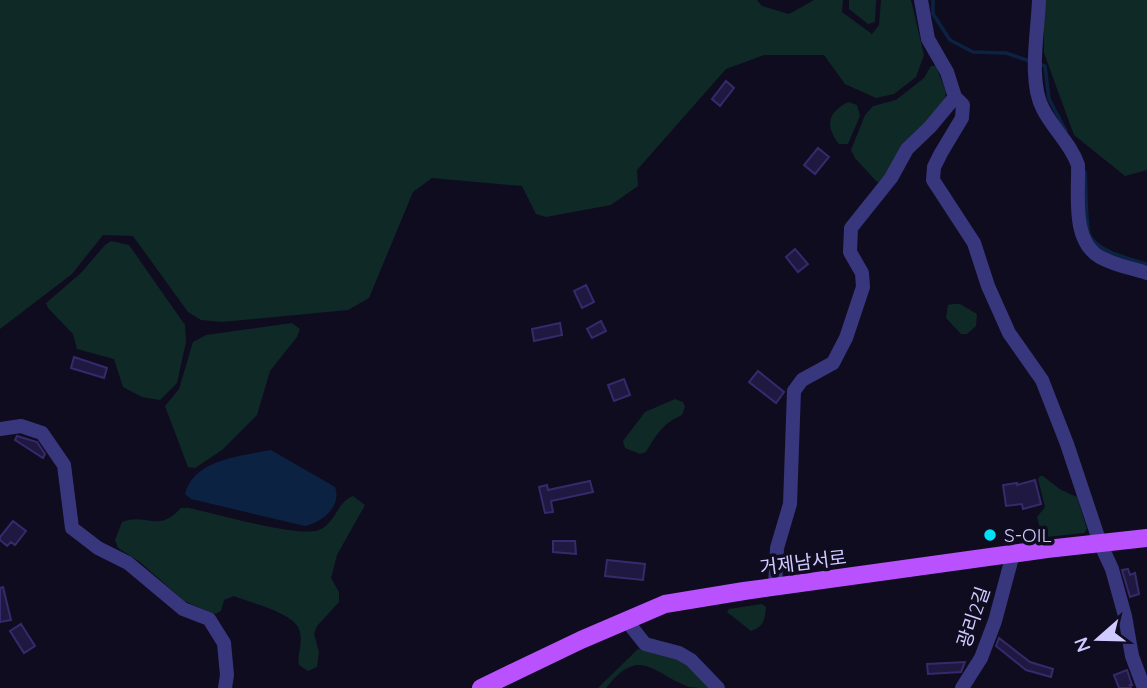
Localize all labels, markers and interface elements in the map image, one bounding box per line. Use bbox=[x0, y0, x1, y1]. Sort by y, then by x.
place label: S-OIL bbox=[1004, 523, 1052, 547]
marker: S-OIL bbox=[982, 527, 998, 543]
street label: 거제남서로 bbox=[758, 545, 848, 579]
street label: 광리2길 bbox=[951, 583, 995, 651]
north arrow bbox=[1063, 604, 1133, 674]
text: N bbox=[1068, 634, 1096, 655]

